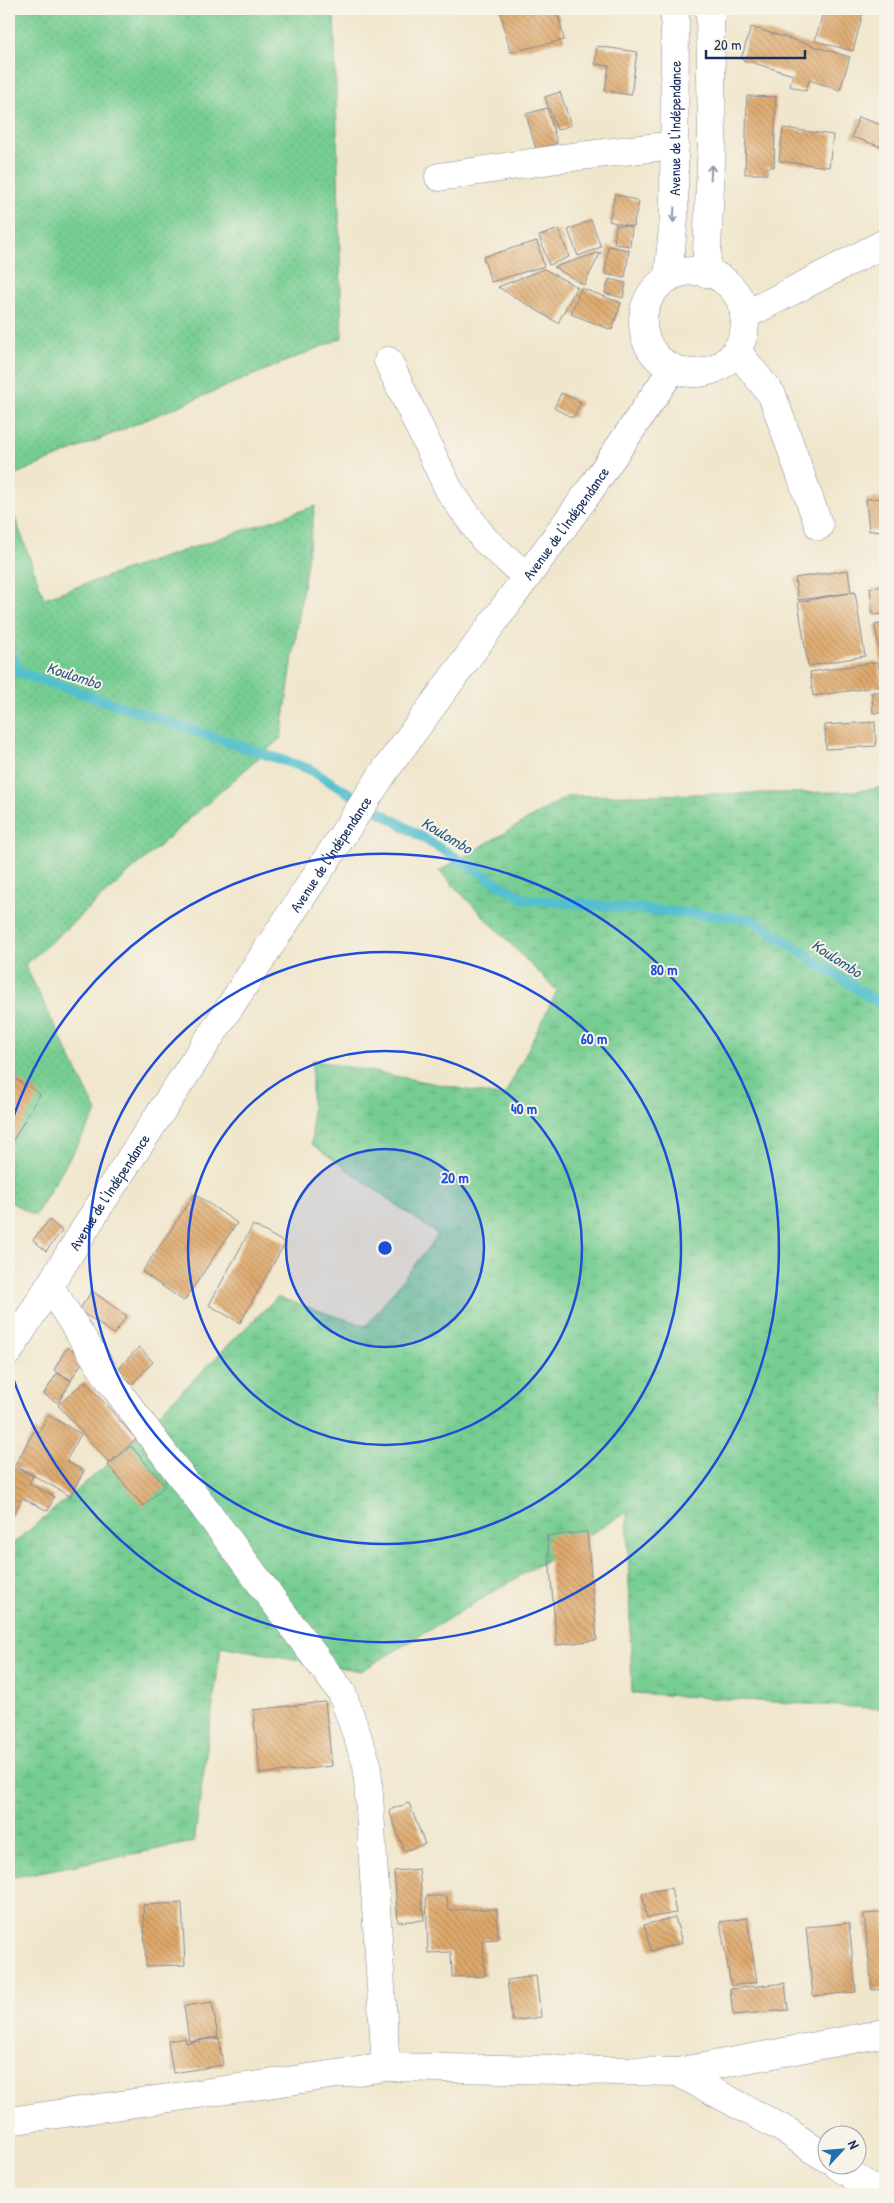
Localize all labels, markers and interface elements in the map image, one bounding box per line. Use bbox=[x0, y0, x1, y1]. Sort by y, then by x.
scale bar bbox=[706, 28, 805, 60]
text: 20 m bbox=[714, 34, 741, 55]
street label: Avenue de l'Indépendance bbox=[664, 61, 685, 196]
one-way arrow bbox=[706, 164, 715, 180]
one-way arrow bbox=[669, 206, 679, 223]
street label: Avenue de l'Indépendance bbox=[518, 462, 614, 584]
water label: Koulombo bbox=[44, 656, 105, 695]
street label: Avenue de l'Indépendance bbox=[284, 792, 376, 916]
water label: Koulombo bbox=[417, 811, 478, 860]
water label: Koulombo bbox=[808, 934, 868, 983]
text: 80 m bbox=[651, 959, 677, 980]
text: 60 m bbox=[581, 1028, 607, 1049]
text: 40 m bbox=[511, 1098, 537, 1119]
street label: Avenue de l'Indépendance bbox=[64, 1129, 154, 1254]
text: 20 m bbox=[441, 1167, 469, 1188]
centre of rings bbox=[376, 1239, 394, 1257]
north arrow bbox=[816, 2126, 866, 2176]
text: N bbox=[844, 2137, 865, 2152]

